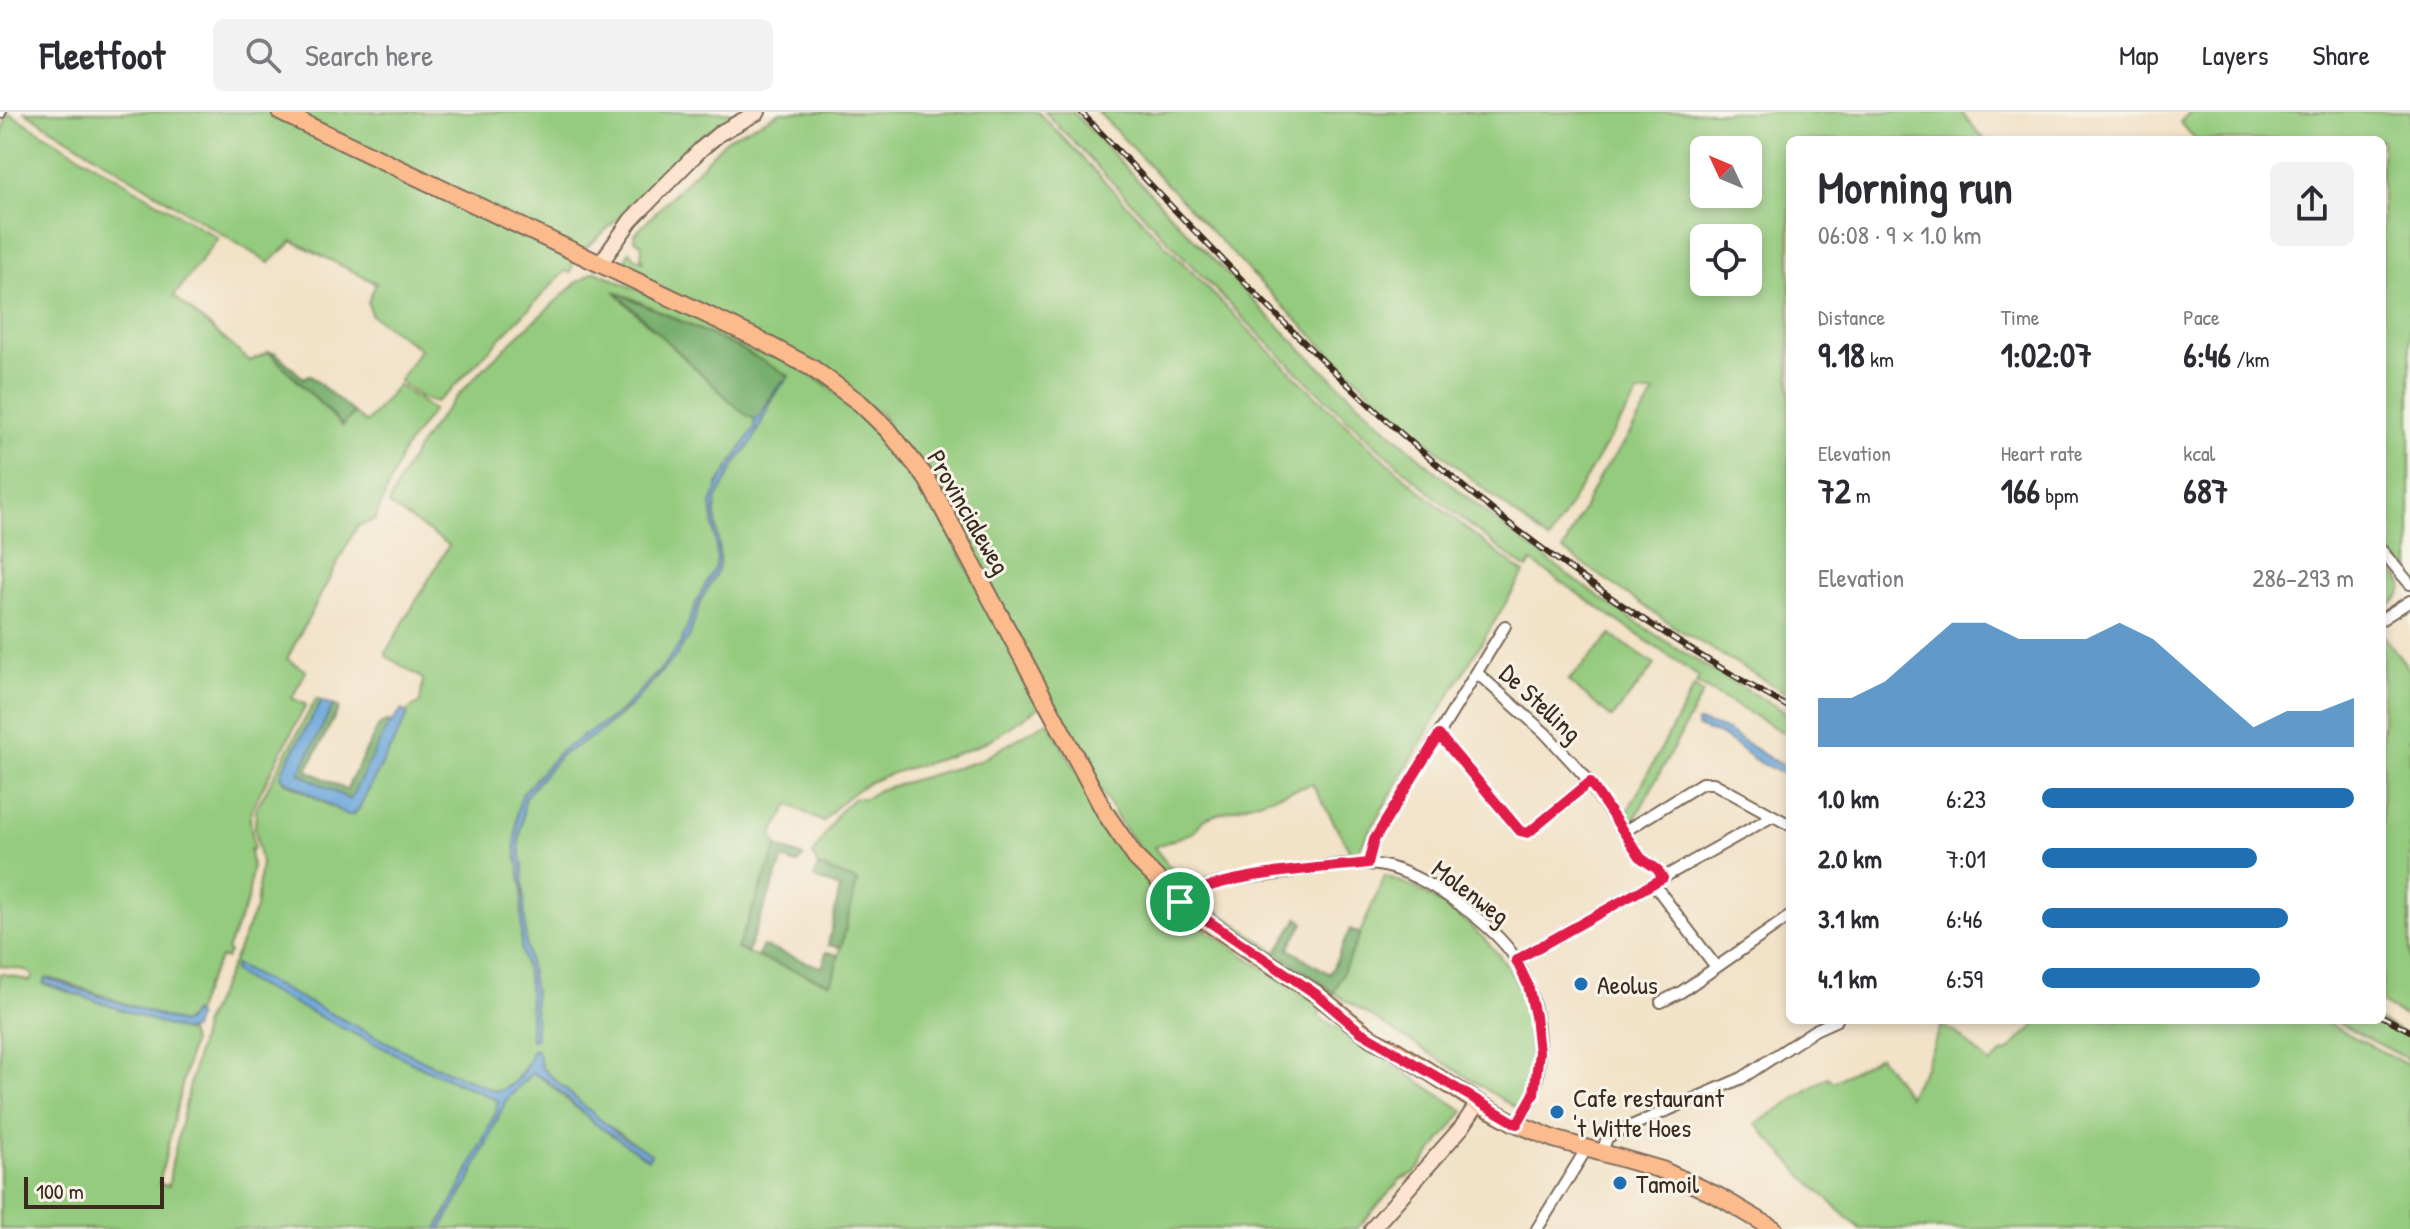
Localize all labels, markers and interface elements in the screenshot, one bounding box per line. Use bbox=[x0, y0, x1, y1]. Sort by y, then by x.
search box bbox=[213, 19, 773, 91]
text: Fleetfoot bbox=[40, 29, 165, 81]
icon: search bbox=[241, 33, 285, 77]
text: Search here bbox=[305, 35, 433, 75]
text: Map bbox=[2119, 36, 2159, 74]
text: Layers bbox=[2203, 36, 2268, 74]
text: Share bbox=[2312, 36, 2370, 74]
north arrow bbox=[1690, 136, 1762, 208]
map controls bbox=[1690, 136, 1762, 296]
text: Morning run bbox=[1818, 157, 2013, 217]
button: share bbox=[2270, 162, 2354, 246]
text: 06:08 · 9 × 1.0 km bbox=[1818, 217, 1981, 252]
button: locate bbox=[1690, 224, 1762, 296]
text: Distance bbox=[1818, 302, 1885, 332]
text: Time bbox=[2001, 302, 2040, 332]
text: Pace bbox=[2183, 302, 2220, 332]
text: 9.18 bbox=[1818, 332, 1865, 378]
text: 1:02:07 bbox=[2001, 332, 2092, 378]
text: 6:46 bbox=[2183, 332, 2231, 378]
text: km bbox=[1865, 344, 1894, 374]
text: /km bbox=[2231, 344, 2270, 374]
text: Elevation bbox=[1818, 438, 1891, 468]
text: Heart rate bbox=[2001, 438, 2083, 468]
text: kcal bbox=[2183, 438, 2215, 468]
street label: Provincialeweg bbox=[919, 443, 1019, 581]
text: 72 bbox=[1818, 468, 1851, 514]
text: 166 bbox=[2001, 468, 2040, 514]
text: 687 bbox=[2183, 468, 2228, 514]
text: m bbox=[1851, 480, 1871, 510]
text: bpm bbox=[2040, 480, 2079, 510]
text: Elevation bbox=[1818, 560, 1904, 595]
text: 286–293 m bbox=[2252, 560, 2354, 595]
street label: De Stelling bbox=[1492, 656, 1590, 750]
text: 1.0 km bbox=[1818, 781, 1879, 816]
text: 6:23 bbox=[1946, 781, 1986, 816]
text: 2.0 km bbox=[1818, 841, 1882, 876]
text: 7:01 bbox=[1946, 841, 1986, 876]
street label: Molenweg bbox=[1425, 851, 1517, 933]
pin bbox=[1146, 868, 1214, 936]
icon: arrive bbox=[1158, 880, 1202, 924]
text: 3.1 km bbox=[1818, 901, 1879, 936]
text: 6:46 bbox=[1946, 901, 1983, 936]
text: 4.1 km bbox=[1818, 961, 1877, 996]
text: 6:59 bbox=[1946, 961, 1983, 996]
place label: Aeolus bbox=[1597, 967, 1658, 1002]
marker: Aeolus bbox=[1572, 975, 1590, 993]
place label: Cafe restaurant 't Witte Hoes bbox=[1573, 1080, 1725, 1145]
marker: Cafe restaurant 't Witte Hoes bbox=[1548, 1103, 1566, 1121]
place label: Tamoil bbox=[1636, 1166, 1699, 1201]
scale bar bbox=[24, 1173, 164, 1209]
marker: Tamoil bbox=[1611, 1174, 1629, 1192]
text: 100 m bbox=[36, 1176, 84, 1206]

